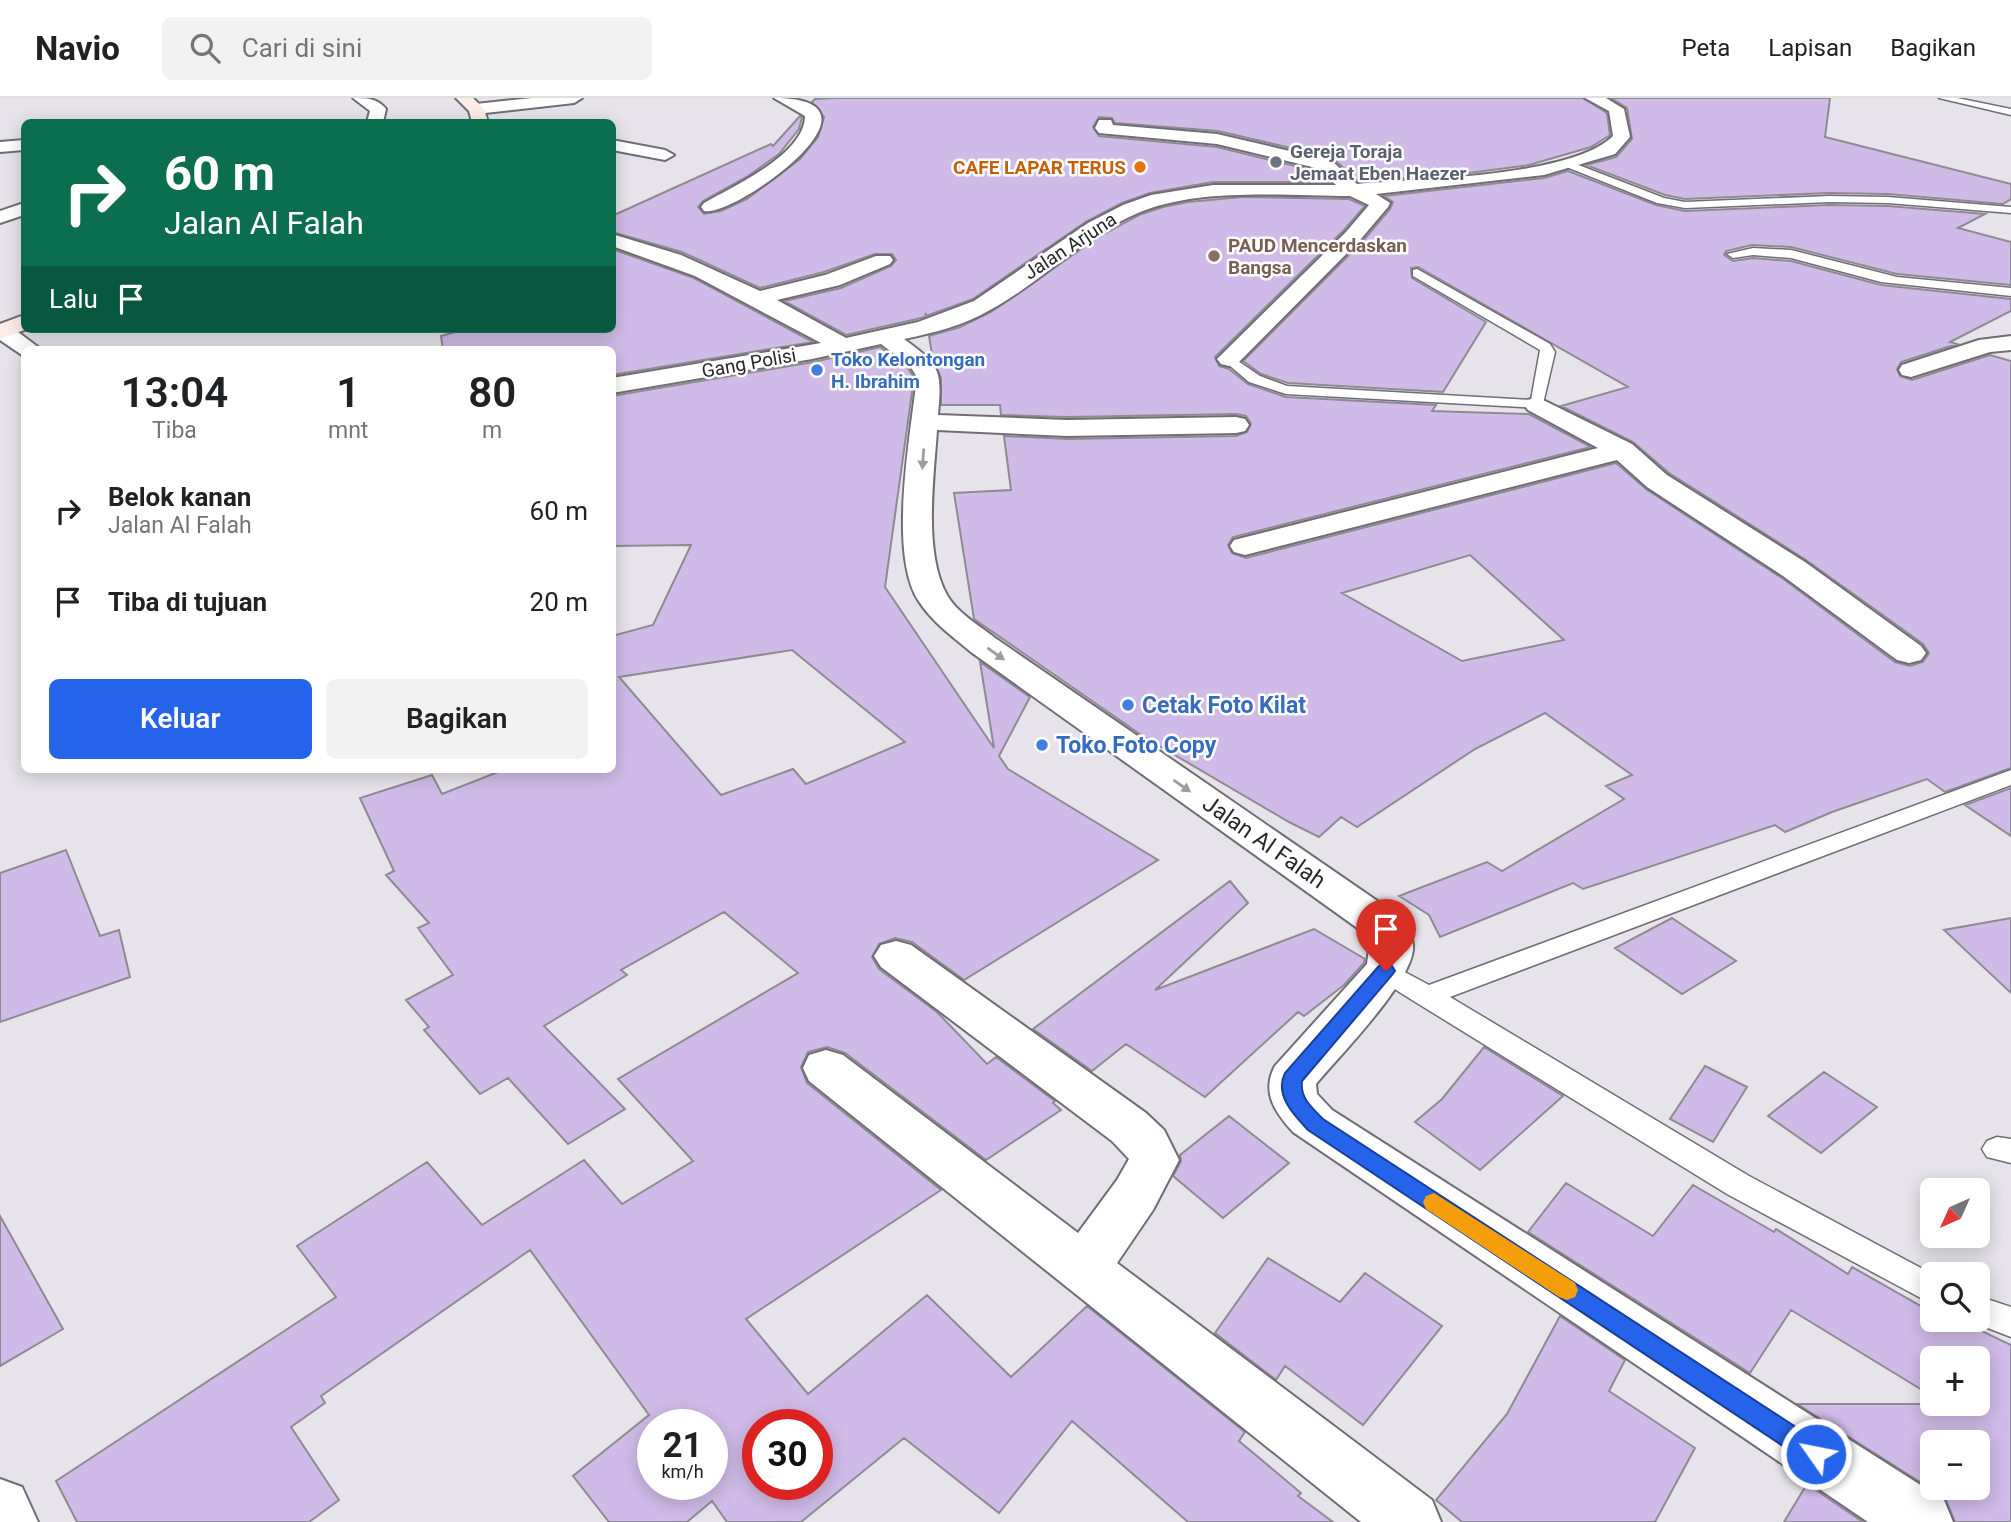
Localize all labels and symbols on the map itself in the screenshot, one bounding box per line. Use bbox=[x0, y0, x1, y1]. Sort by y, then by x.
place label: Gereja Toraja Jemaat Eben Haezer bbox=[1290, 140, 1466, 185]
marker: Gereja Toraja Jemaat Eben Haezer bbox=[1268, 154, 1284, 170]
place label: CAFE LAPAR TERUS bbox=[953, 156, 1126, 179]
marker: CAFE LAPAR TERUS bbox=[1132, 159, 1148, 175]
street label: Jalan Arjuna bbox=[1019, 208, 1121, 284]
place label: PAUD Mencerdaskan Bangsa bbox=[1228, 234, 1407, 279]
marker: PAUD Mencerdaskan Bangsa bbox=[1206, 248, 1222, 264]
street label: Gang Polisi bbox=[700, 343, 798, 383]
place label: Toko Kelontongan H. Ibrahim bbox=[831, 348, 985, 393]
marker: Toko Kelontongan H. Ibrahim bbox=[809, 362, 825, 378]
one-way arrow bbox=[917, 448, 928, 470]
one-way arrow bbox=[987, 647, 1005, 661]
place label: Cetak Foto Kilat bbox=[1142, 692, 1306, 719]
marker: Cetak Foto Kilat bbox=[1120, 697, 1136, 713]
place label: Toko Foto Copy bbox=[1056, 732, 1217, 759]
marker: Toko Foto Copy bbox=[1034, 737, 1050, 753]
one-way arrow bbox=[1173, 779, 1191, 793]
street label: Jalan Al Falah bbox=[1197, 790, 1331, 894]
pin bbox=[1356, 899, 1416, 971]
north arrow bbox=[1920, 1178, 1990, 1248]
speed limit sign: 30 bbox=[742, 1409, 833, 1500]
position arrow bbox=[1779, 1417, 1853, 1491]

